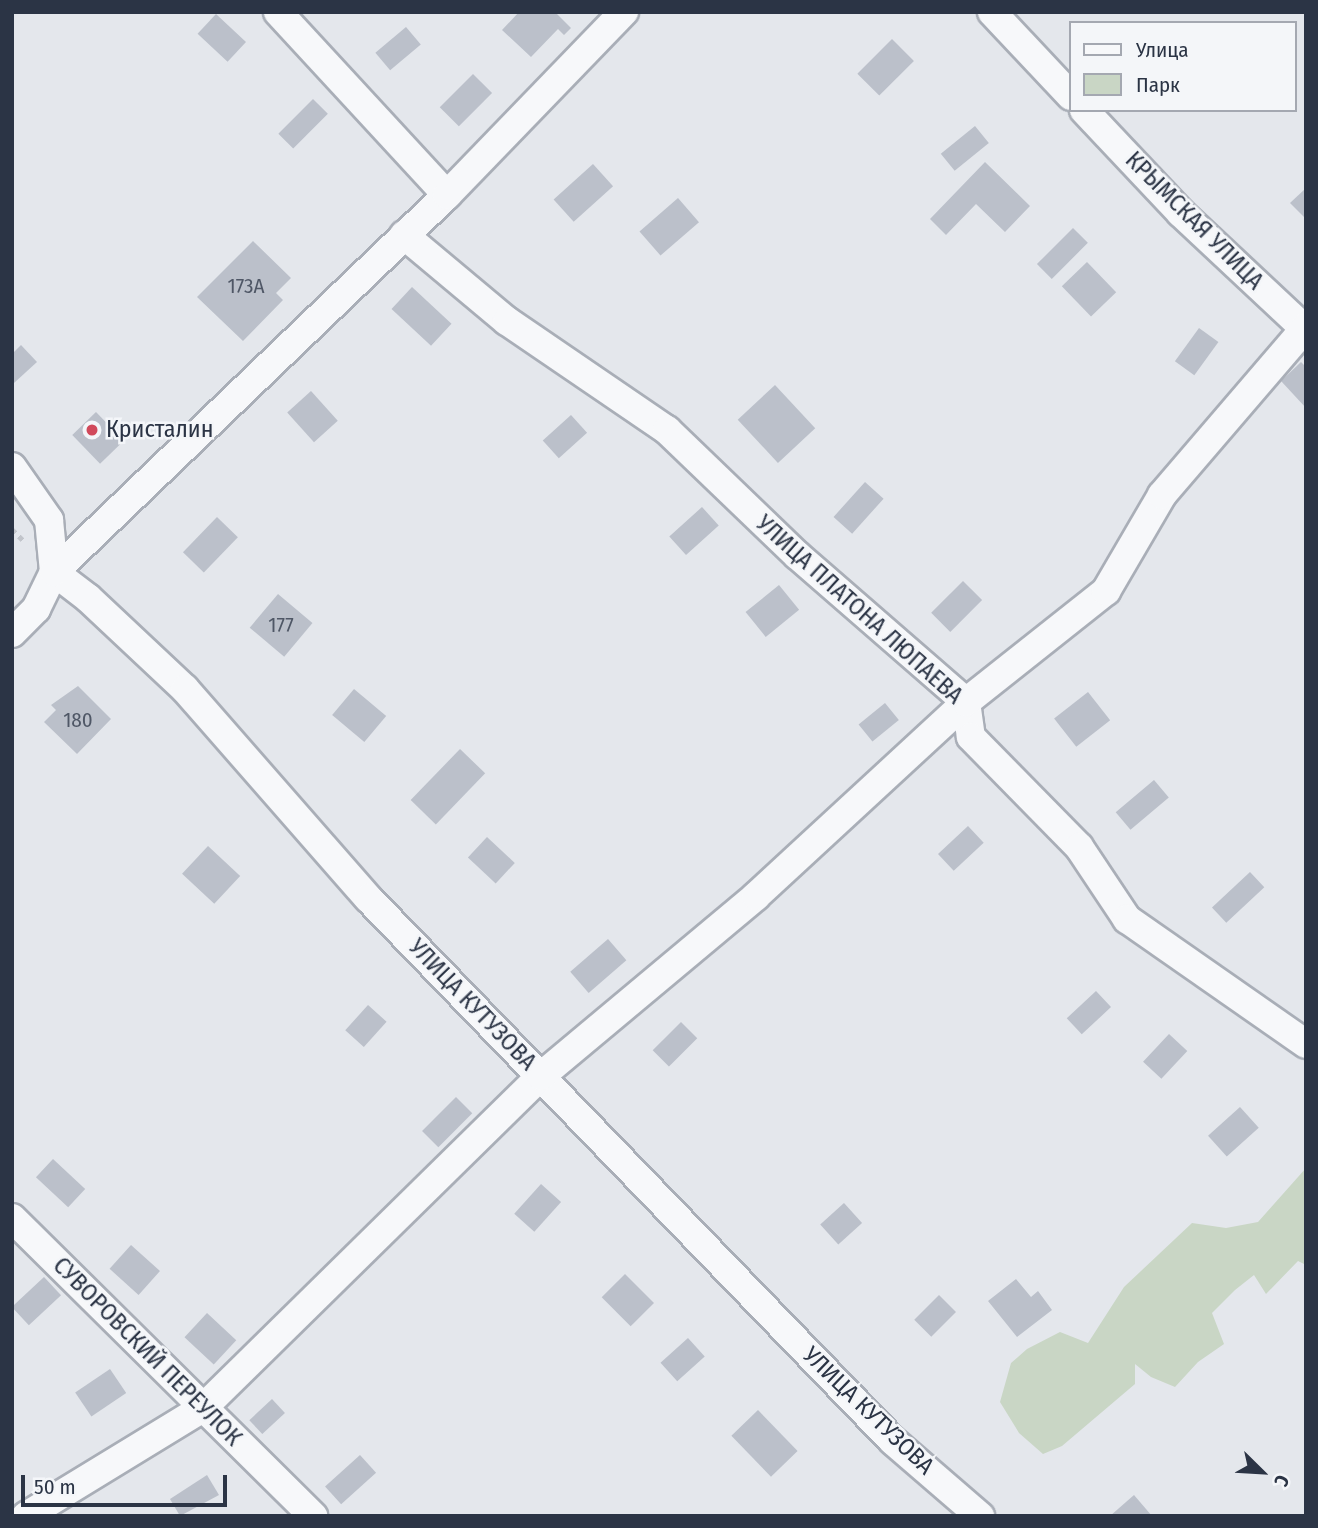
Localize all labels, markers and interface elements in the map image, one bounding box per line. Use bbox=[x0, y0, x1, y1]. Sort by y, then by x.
legend bbox=[1070, 21, 1297, 112]
text: Улица bbox=[1136, 37, 1189, 63]
text: Парк bbox=[1136, 72, 1180, 98]
street label: КРЫМСКАЯ УЛИЦА bbox=[1119, 146, 1269, 296]
house number: 173А bbox=[227, 273, 265, 299]
place label: Кристалин bbox=[106, 416, 213, 444]
marker: Кристалин bbox=[84, 422, 100, 438]
street label: УЛИЦА ПЛАТОНА ЛЮПАЕВА bbox=[750, 509, 968, 711]
house number: 177 bbox=[268, 612, 294, 638]
house number: 180 bbox=[63, 707, 93, 733]
street label: УЛИЦА КУТУЗОВА bbox=[402, 933, 542, 1077]
street label: СУВОРОВСКИЙ ПЕРЕУЛОК bbox=[47, 1252, 247, 1452]
street label: УЛИЦА КУТУЗОВА bbox=[796, 1341, 940, 1481]
north arrow bbox=[1227, 1437, 1297, 1507]
scale bar bbox=[24, 1462, 231, 1506]
text: С bbox=[1269, 1472, 1294, 1490]
text: 50 m bbox=[34, 1474, 76, 1500]

